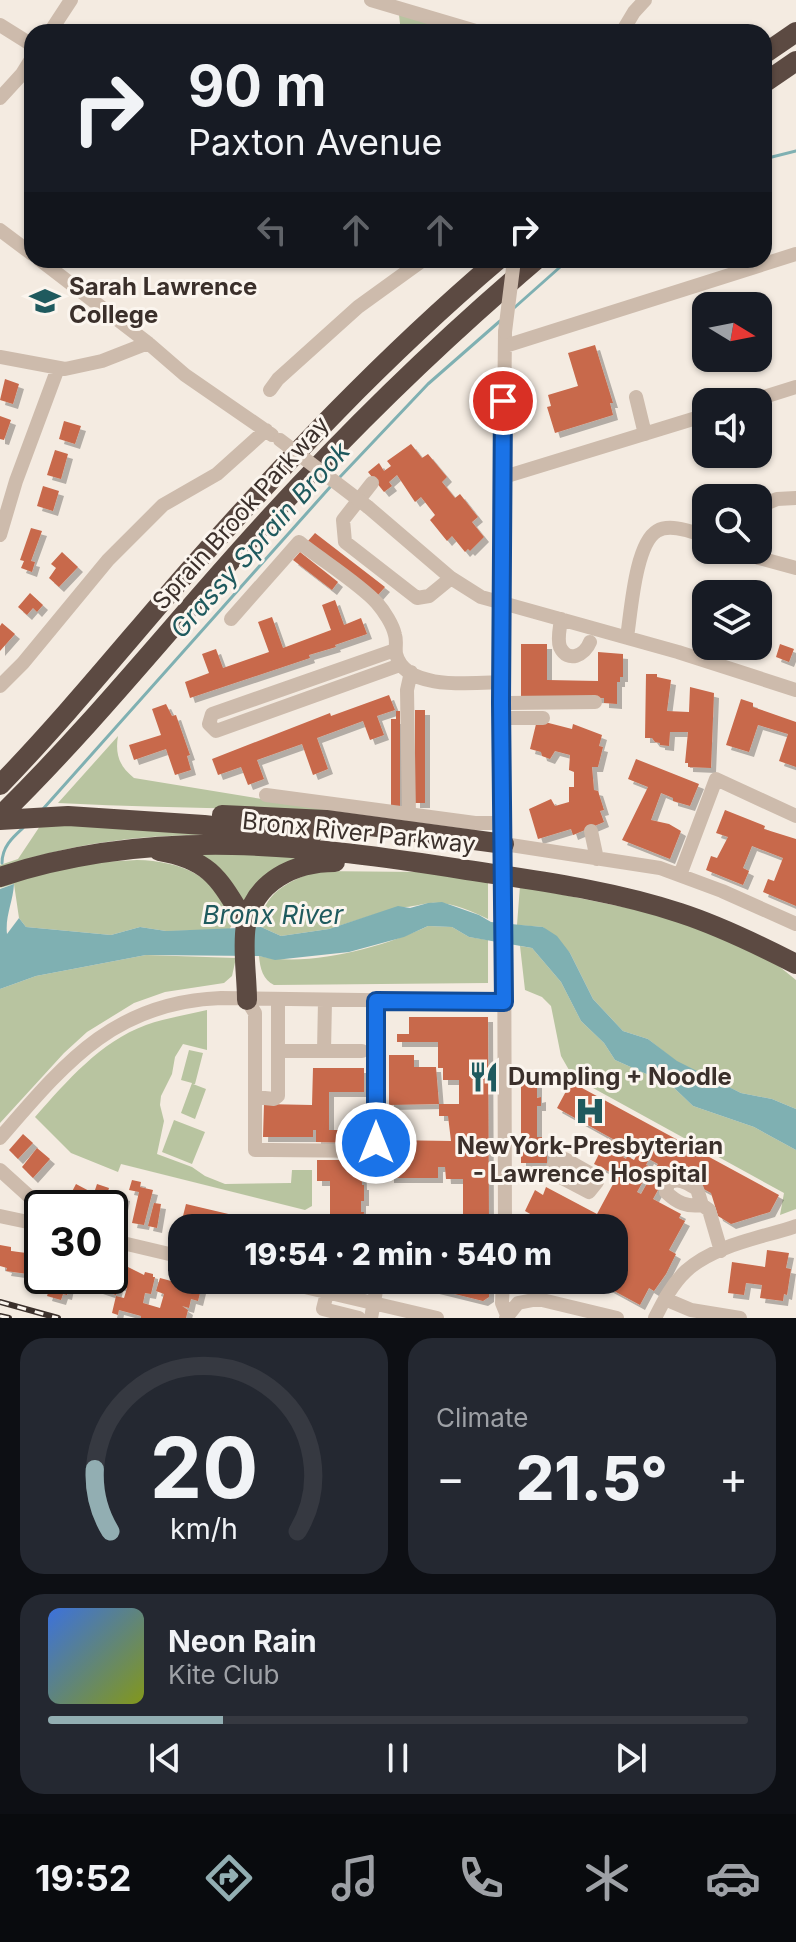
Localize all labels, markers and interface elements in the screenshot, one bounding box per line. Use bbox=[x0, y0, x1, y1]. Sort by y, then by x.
text: 90 m bbox=[188, 52, 327, 120]
icon: right bbox=[56, 56, 160, 160]
text: Paxton Avenue bbox=[188, 120, 442, 164]
icon: left bbox=[250, 208, 294, 252]
icon: ahead bbox=[334, 208, 378, 252]
icon: ahead bbox=[418, 208, 462, 252]
icon: right bbox=[502, 208, 546, 252]
place label: Sarah Lawrence College bbox=[69, 272, 257, 329]
school or university icon: Sarah Lawrence College bbox=[28, 284, 62, 318]
north arrow bbox=[692, 292, 772, 372]
map controls bbox=[692, 292, 772, 660]
pin bbox=[469, 367, 537, 435]
icon: arrive bbox=[481, 379, 525, 423]
button: sound bbox=[692, 388, 772, 468]
street label: Sprain Brook Parkway bbox=[146, 410, 335, 615]
water label: Grassy Sprain Brook bbox=[164, 435, 356, 644]
button: search bbox=[692, 484, 772, 564]
button: layers bbox=[692, 580, 772, 660]
street label: Bronx River Parkway bbox=[241, 806, 477, 859]
water label: Bronx River bbox=[203, 899, 345, 930]
restaurant icon: Dumpling + Noodle bbox=[467, 1060, 501, 1094]
place label: Dumpling + Noodle bbox=[508, 1062, 732, 1091]
hospital icon: NewYork-Presbyterian - Lawrence Hospital bbox=[573, 1094, 607, 1128]
position arrow bbox=[334, 1101, 418, 1185]
place label: NewYork-Presbyterian - Lawrence Hospital bbox=[457, 1131, 723, 1188]
speed limit sign: 30 bbox=[24, 1190, 128, 1294]
text: 19:54 · 2 min · 540 m bbox=[244, 1236, 552, 1272]
text: Climate bbox=[436, 1402, 528, 1433]
text: 20 bbox=[150, 1417, 258, 1518]
text: 21.5° bbox=[516, 1442, 668, 1514]
text: − bbox=[436, 1451, 465, 1505]
text: + bbox=[719, 1451, 748, 1505]
text: km/h bbox=[170, 1511, 238, 1546]
text: Neon Rain bbox=[168, 1623, 317, 1659]
text: Kite Club bbox=[168, 1659, 279, 1690]
icon: previous bbox=[143, 1736, 187, 1780]
icon: pause bbox=[376, 1736, 420, 1780]
icon: next bbox=[609, 1736, 653, 1780]
icon: directions bbox=[201, 1850, 257, 1906]
icon: music bbox=[327, 1850, 383, 1906]
icon: phone bbox=[453, 1850, 509, 1906]
icon: climate bbox=[579, 1850, 635, 1906]
icon: car bbox=[705, 1850, 761, 1906]
text: 19:52 bbox=[35, 1856, 132, 1900]

